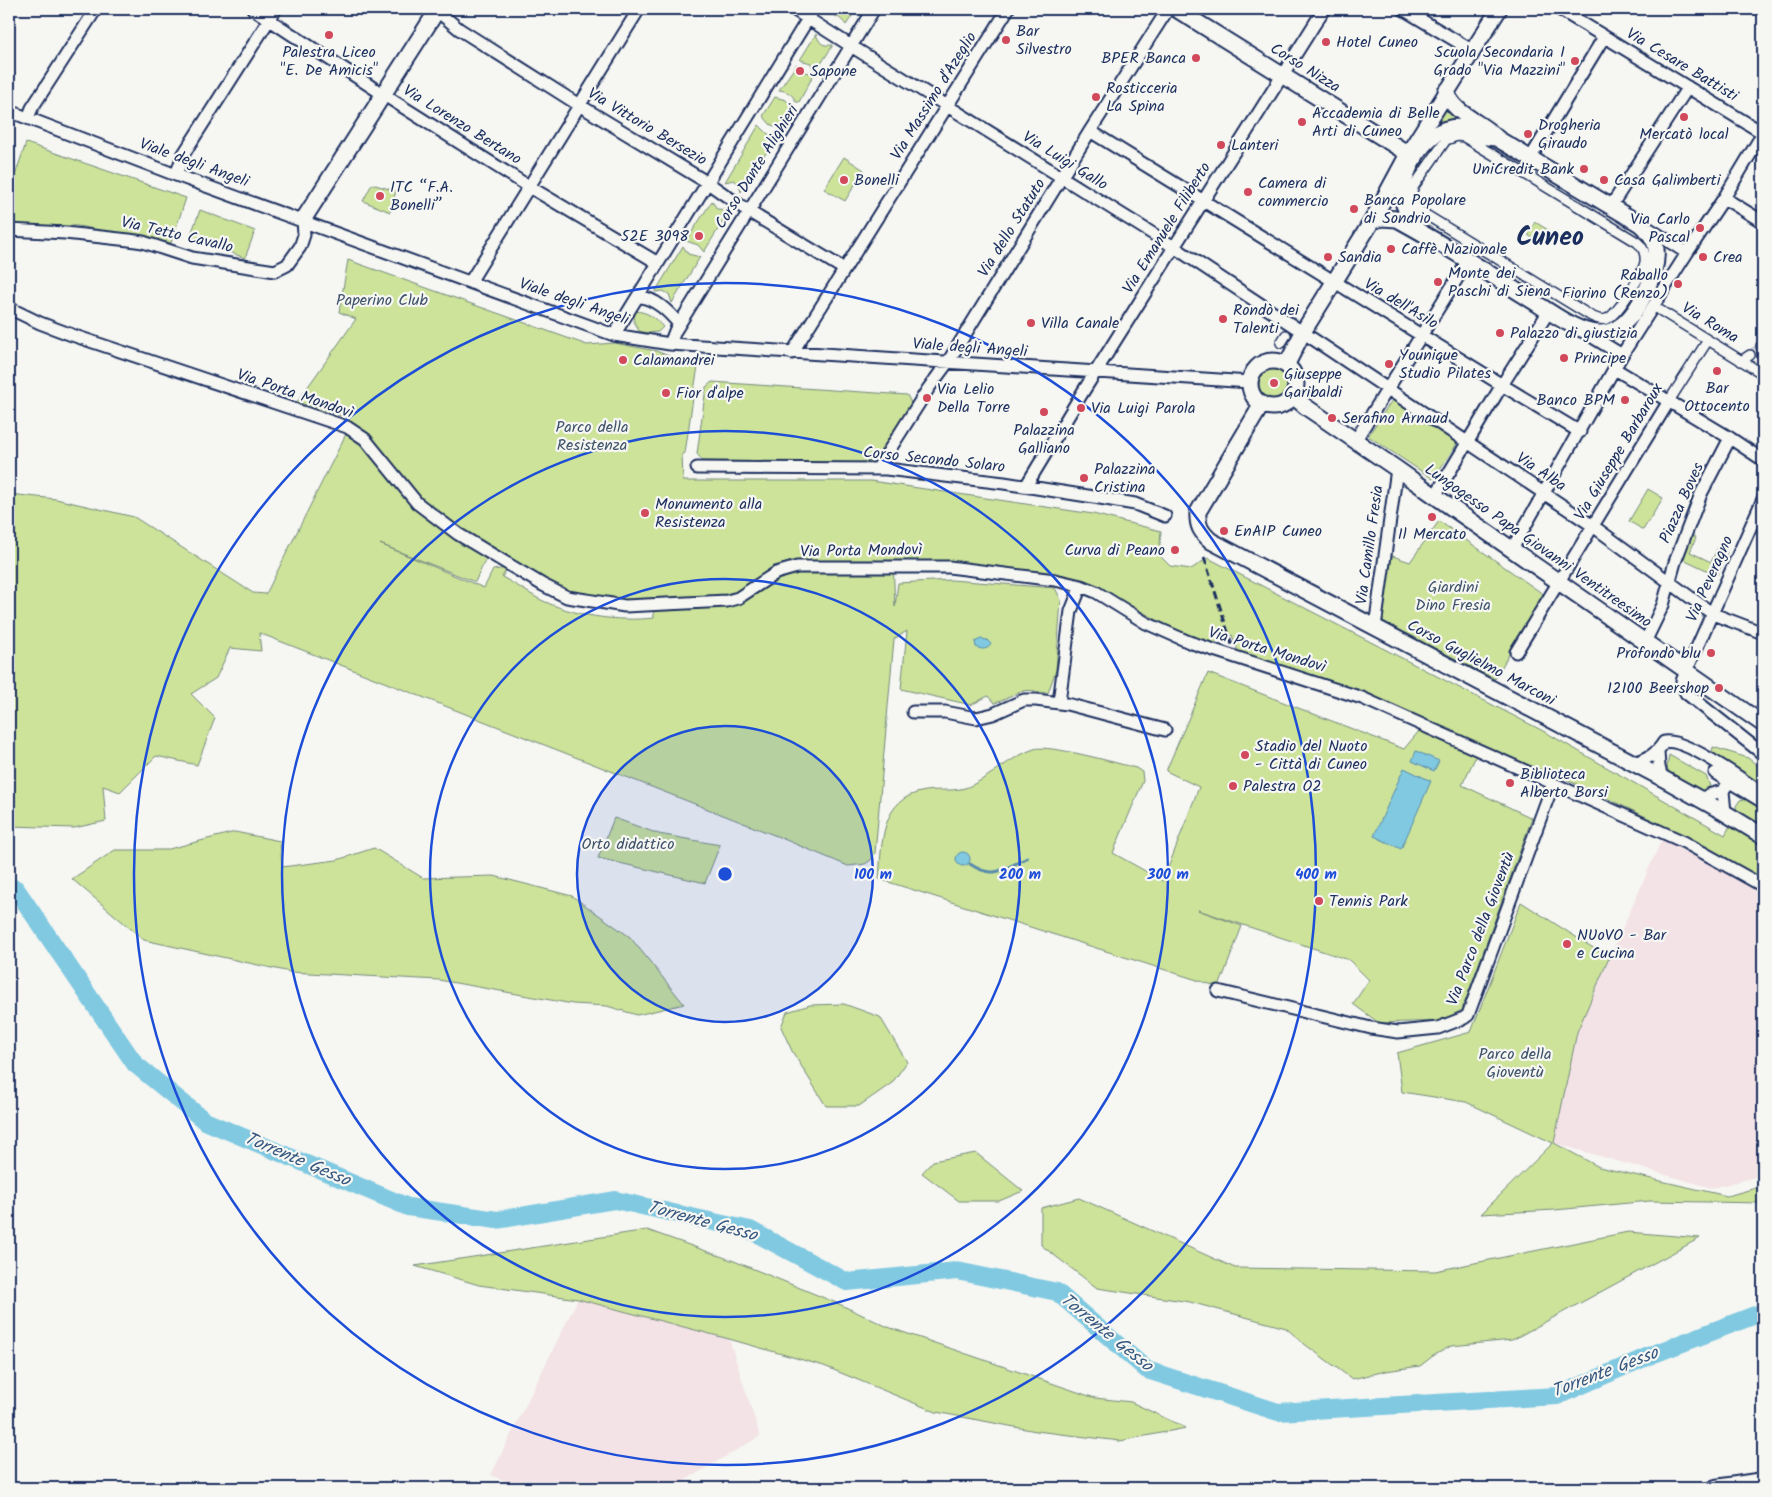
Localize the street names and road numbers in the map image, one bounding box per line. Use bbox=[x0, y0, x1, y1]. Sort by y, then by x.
street label: Via Cesare Battisti bbox=[1621, 22, 1744, 109]
street label: Via Massimo d'Azeglio bbox=[884, 27, 984, 165]
street label: Corso Nizza bbox=[1265, 37, 1345, 99]
street label: Via Lorenzo Bertano bbox=[398, 78, 526, 172]
street label: Via Vittorio Bersezio bbox=[582, 81, 712, 173]
street label: Corso Dante Alighieri bbox=[709, 99, 806, 234]
street label: Via Luigi Gallo bbox=[1017, 125, 1113, 197]
street label: Viale degli Angeli bbox=[136, 132, 253, 195]
street label: Via Emanuele Filiberto bbox=[1116, 157, 1218, 299]
street label: Via dello Statuto bbox=[972, 174, 1052, 282]
street label: Via Tetto Cavallo bbox=[118, 210, 236, 260]
street label: Viale degli Angeli bbox=[516, 271, 634, 333]
street label: Via dell'Asilo bbox=[1359, 272, 1443, 336]
street label: Via Roma bbox=[1677, 296, 1743, 350]
street label: Viale degli Angeli bbox=[912, 332, 1029, 365]
street label: Via Porta Mondovì bbox=[233, 362, 358, 426]
street label: Via Giuseppe Barbaroux bbox=[1568, 378, 1671, 525]
street label: Corso Secondo Solaro bbox=[862, 440, 1006, 480]
street label: Via Alba bbox=[1511, 446, 1571, 498]
street label: Lungogesso Papa Giovanni Ventitreesimo bbox=[1419, 458, 1657, 634]
street label: Piazza Boves bbox=[1653, 458, 1711, 547]
street label: Via Camillo Fresia bbox=[1349, 484, 1391, 606]
street label: Via Peveragno bbox=[1680, 532, 1740, 626]
street label: Via Porta Mondovì bbox=[800, 537, 923, 565]
street label: Corso Guglielmo Marconi bbox=[1402, 613, 1561, 713]
street label: Via Porta Mondovì bbox=[1205, 620, 1330, 680]
street label: Via Parco della Gioventù bbox=[1440, 848, 1522, 1009]

